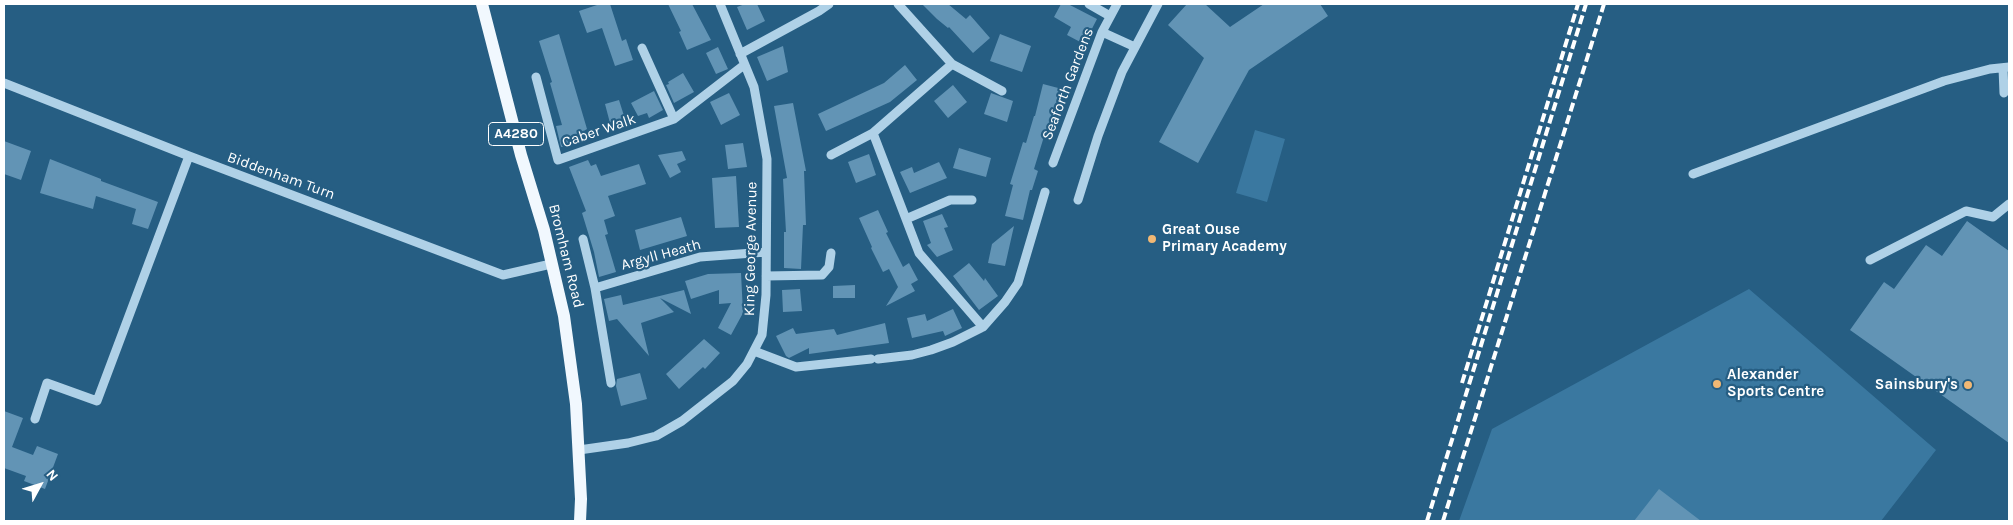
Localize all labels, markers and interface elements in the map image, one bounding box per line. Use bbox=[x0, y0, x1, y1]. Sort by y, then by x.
street label: Seaforth Gardens bbox=[1038, 25, 1098, 143]
street label: Caber Walk bbox=[560, 110, 638, 152]
road number: A4280 bbox=[488, 122, 544, 146]
street label: Biddenham Turn bbox=[225, 148, 337, 204]
street label: King George Avenue bbox=[741, 182, 761, 316]
street label: Bromham Road bbox=[544, 202, 588, 310]
place label: Great Ouse Primary Academy bbox=[1162, 221, 1287, 256]
marker: Great Ouse Primary Academy bbox=[1146, 233, 1158, 245]
street label: Argyll Heath bbox=[619, 236, 703, 274]
place label: Alexander Sports Centre bbox=[1727, 366, 1824, 401]
place label: Sainsbury's bbox=[1875, 376, 1958, 394]
marker: Alexander Sports Centre bbox=[1711, 378, 1723, 390]
marker: Sainsbury's bbox=[1962, 379, 1974, 391]
north arrow bbox=[15, 460, 65, 510]
text: N bbox=[42, 466, 62, 484]

